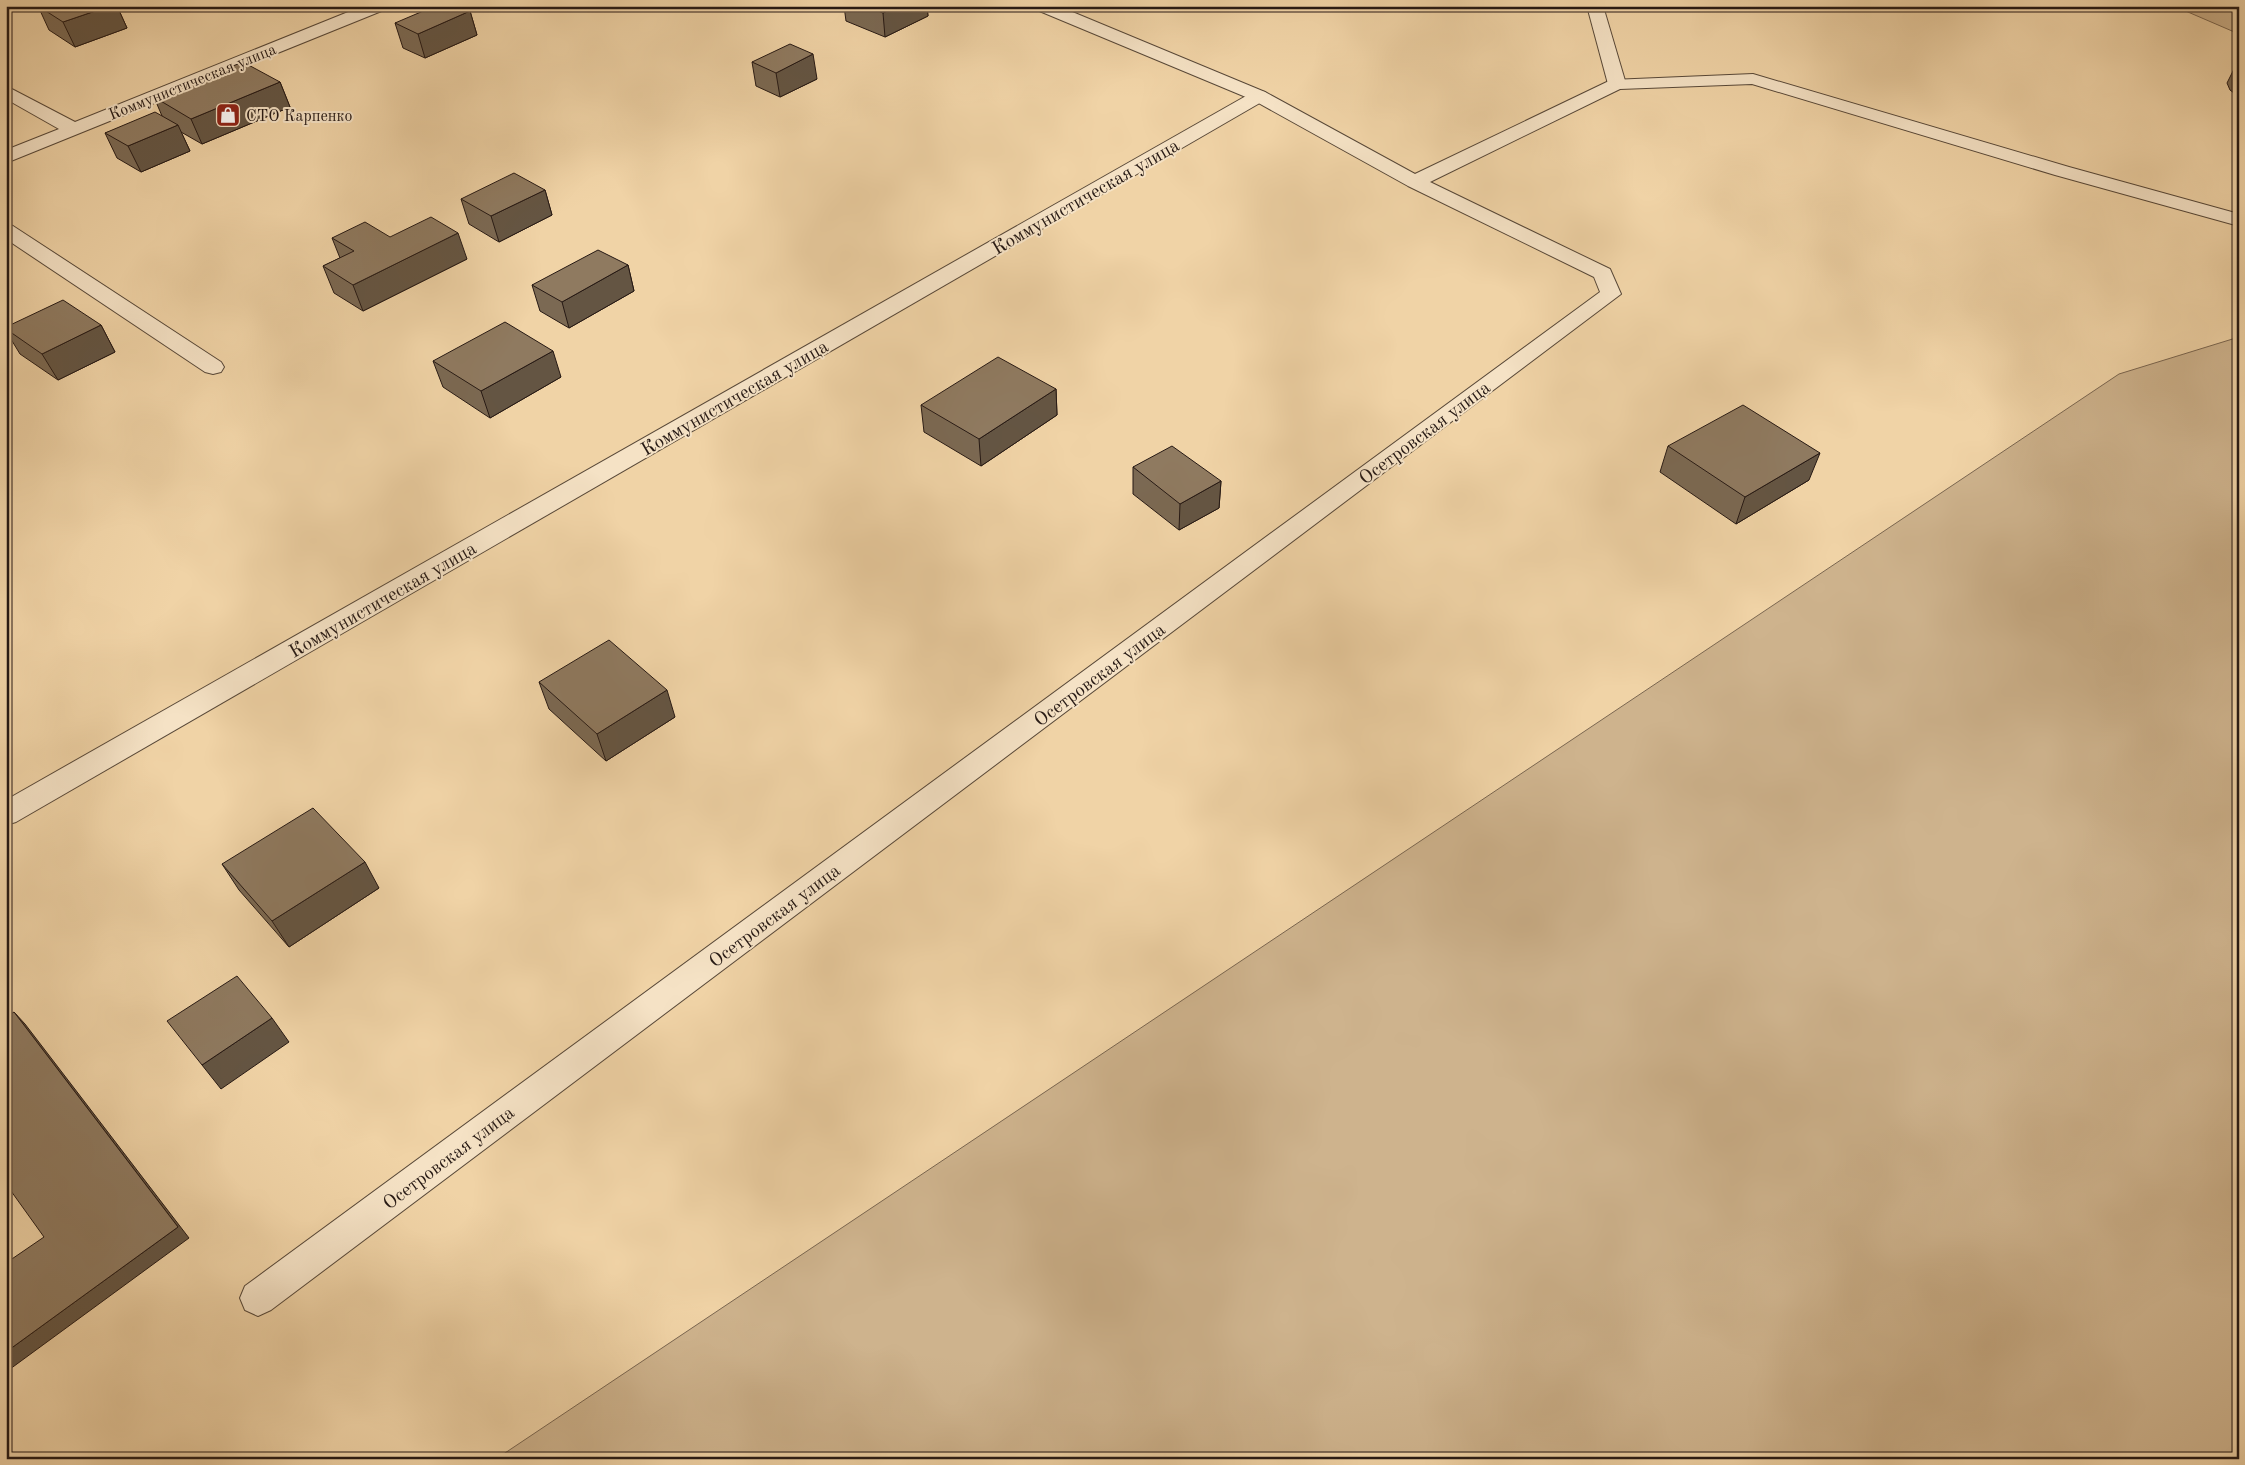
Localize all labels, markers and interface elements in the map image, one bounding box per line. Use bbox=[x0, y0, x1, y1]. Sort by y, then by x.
street label: Коммунистическая улица bbox=[107, 42, 279, 124]
shop icon: СТО Карпенко bbox=[215, 102, 241, 128]
place label: СТО Карпенко bbox=[246, 109, 353, 125]
street label: Коммунистическая улица bbox=[989, 136, 1184, 260]
street label: Коммунистическая улица bbox=[638, 337, 833, 461]
street label: Осетровская улица bbox=[1356, 378, 1495, 489]
street label: Коммунистическая улица bbox=[286, 539, 481, 663]
street label: Осетровская улица bbox=[1031, 620, 1170, 731]
street label: Осетровская улица bbox=[706, 861, 845, 972]
street label: Осетровская улица bbox=[380, 1103, 519, 1214]

